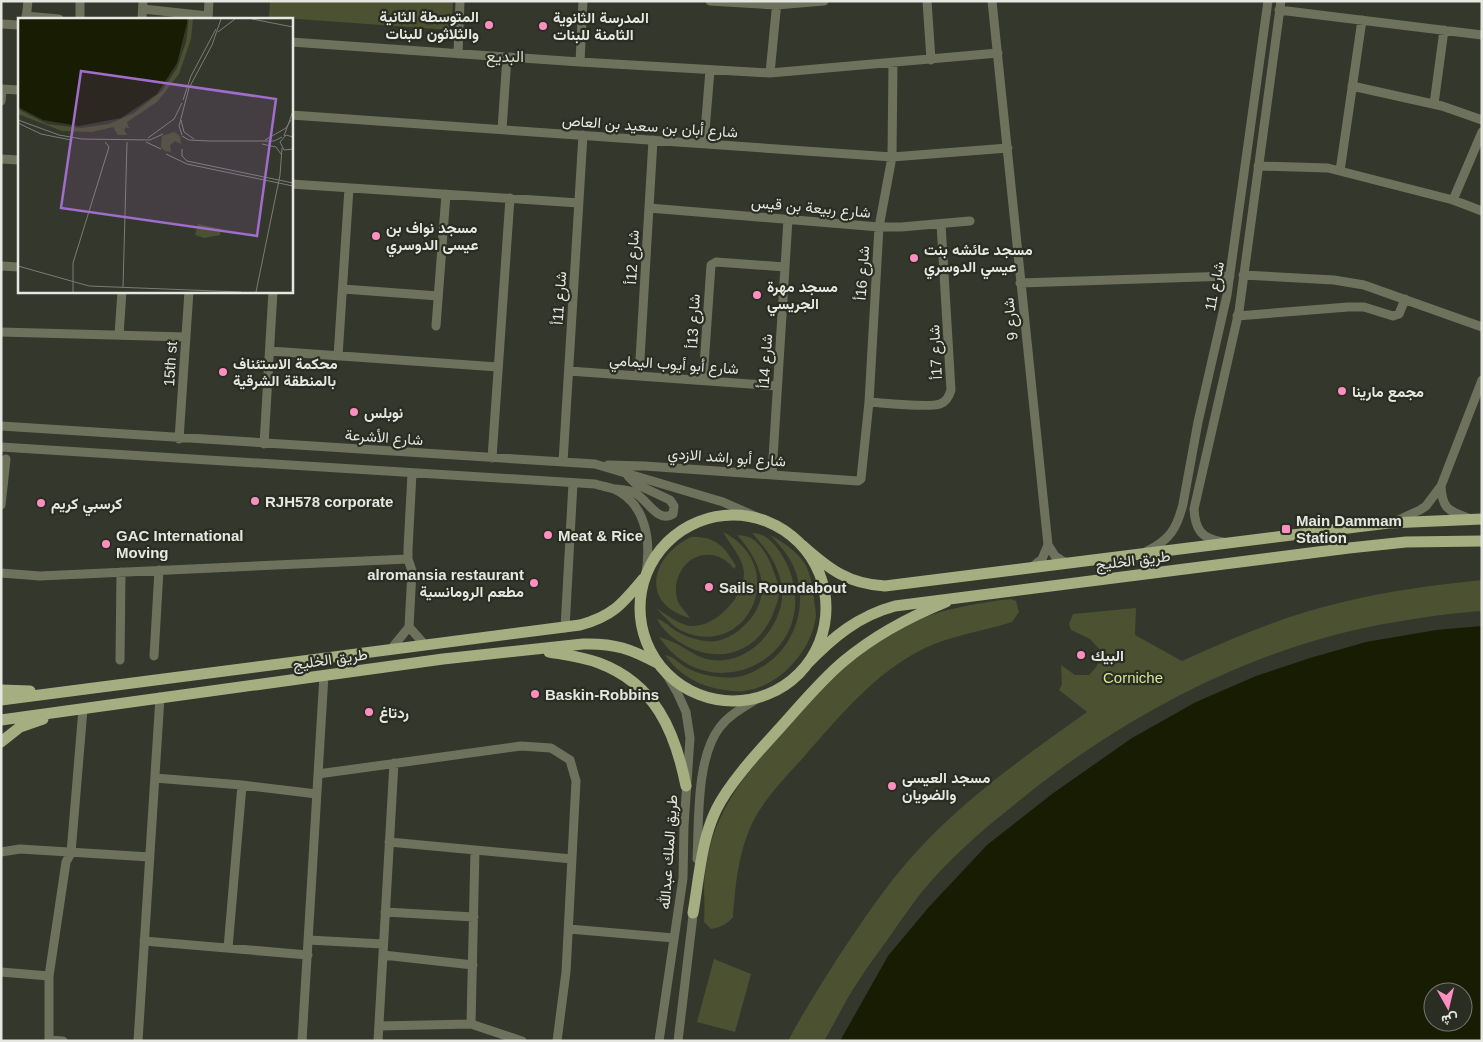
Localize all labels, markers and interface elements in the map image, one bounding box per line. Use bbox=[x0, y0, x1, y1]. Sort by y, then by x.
place label: المتوسطة الثانية والثلاثون للبنات bbox=[380, 8, 479, 43]
place label: المدرسة الثانوية الثامنة للبنات bbox=[553, 9, 649, 44]
inset map bbox=[18, 18, 292, 292]
marker: المتوسطة الثانية والثلاثون للبنات bbox=[483, 19, 495, 31]
marker: المدرسة الثانوية الثامنة للبنات bbox=[537, 20, 549, 32]
district label: البديع bbox=[486, 48, 524, 68]
street label: شارع أبان بن سعيد بن العاص bbox=[561, 111, 739, 144]
street label: شارع ربيعة بن قيس bbox=[750, 193, 872, 224]
place label: مسجد نواف بن عيسى الدوسري bbox=[386, 219, 478, 258]
street label: شارع 12أ bbox=[622, 229, 645, 285]
marker: مسجد نواف بن عيسى الدوسري bbox=[370, 230, 382, 242]
place label: مسجد عائشه بنت عيسي الدوسري bbox=[924, 241, 1033, 280]
street label: شارع 16أ bbox=[852, 245, 875, 301]
marker: مسجد عائشه بنت عيسي الدوسري bbox=[908, 252, 920, 264]
street label: شارع 11 bbox=[1201, 260, 1230, 313]
street label: شارع 11أ bbox=[549, 271, 572, 325]
place label: مسجد مهرة الجريسي bbox=[767, 278, 838, 317]
marker: مسجد مهرة الجريسي bbox=[751, 289, 763, 301]
street label: شارع 13أ bbox=[683, 293, 706, 349]
street label: شارع 9 bbox=[999, 296, 1024, 341]
street label: شارع 17أ bbox=[925, 324, 948, 380]
street label: شارع 14أ bbox=[755, 333, 778, 389]
street label: 15th st bbox=[160, 340, 180, 387]
street label: شارع أبو أيوب اليمامي bbox=[608, 351, 739, 382]
place label: محكمة الاستئناف بالمنطقة الشرقية bbox=[233, 355, 338, 390]
marker: محكمة الاستئناف بالمنطقة الشرقية bbox=[217, 366, 229, 378]
place label: مجمع مارينا bbox=[1352, 383, 1424, 402]
marker: مجمع مارينا bbox=[1336, 385, 1348, 397]
place label: نوبلس bbox=[364, 404, 403, 422]
marker: نوبلس bbox=[348, 406, 360, 418]
street label: شارع الأشرعة bbox=[344, 426, 424, 451]
street label: شارع أبو راشد الازدي bbox=[667, 444, 787, 475]
place label: RJH578 corporate bbox=[265, 493, 393, 510]
place label: كرسبي كريم bbox=[51, 495, 123, 517]
marker: RJH578 corporate bbox=[249, 495, 261, 507]
marker: كرسبي كريم bbox=[35, 497, 47, 509]
place label: Main Dammam Station bbox=[1296, 512, 1402, 546]
marker: Main Dammam Station bbox=[1280, 523, 1292, 535]
place label: GAC International Moving bbox=[116, 527, 244, 561]
place label: Meat & Rice bbox=[558, 527, 643, 544]
marker: Meat & Rice bbox=[542, 529, 554, 541]
marker: GAC International Moving bbox=[100, 538, 112, 550]
street label: طريق الخليج bbox=[1095, 547, 1172, 576]
place label: alromansia restaurant مطعم الرومانسية bbox=[367, 566, 524, 602]
marker: alromansia restaurant مطعم الرومانسية bbox=[528, 577, 540, 589]
place label: Sails Roundabout bbox=[719, 579, 847, 596]
marker: Sails Roundabout bbox=[703, 581, 715, 593]
street label: طريق الخليج bbox=[292, 645, 369, 676]
place label: البيك bbox=[1091, 647, 1124, 665]
marker: البيك bbox=[1075, 649, 1087, 661]
park label: Corniche bbox=[1103, 669, 1163, 686]
place label: Baskin-Robbins bbox=[545, 686, 659, 703]
marker: Baskin-Robbins bbox=[529, 688, 541, 700]
place label: ردتاغ bbox=[379, 704, 409, 723]
marker: ردتاغ bbox=[363, 706, 375, 718]
place label: مسجد العيسى والضويان bbox=[902, 769, 990, 804]
marker: مسجد العيسى والضويان bbox=[886, 780, 898, 792]
street label: طريق الملك عبدالله bbox=[656, 794, 682, 910]
north arrow bbox=[1423, 982, 1473, 1032]
text: ش bbox=[1440, 1010, 1459, 1029]

